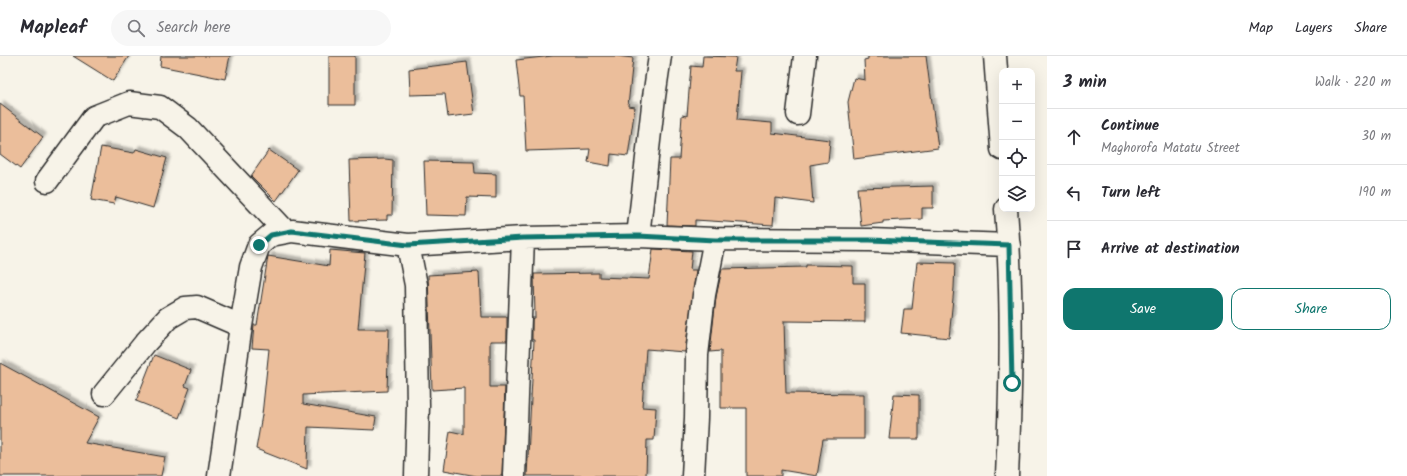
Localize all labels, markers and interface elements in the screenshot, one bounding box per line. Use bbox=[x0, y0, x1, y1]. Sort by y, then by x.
search box bbox=[111, 10, 391, 46]
text: Mapleaf bbox=[20, 13, 87, 43]
text: Search here bbox=[157, 16, 231, 40]
icon: search bbox=[125, 17, 147, 39]
text: Map bbox=[1249, 17, 1273, 39]
text: Layers bbox=[1295, 17, 1333, 39]
text: Share bbox=[1355, 17, 1387, 39]
map controls bbox=[999, 68, 1035, 212]
button: + bbox=[999, 68, 1035, 104]
text: 3 min bbox=[1063, 69, 1107, 96]
text: Walk · 220 m bbox=[1315, 72, 1391, 93]
button: − bbox=[999, 104, 1035, 140]
text: Continue bbox=[1101, 114, 1159, 138]
icon: ahead bbox=[1063, 126, 1085, 148]
text: 30 m bbox=[1362, 126, 1391, 147]
text: Maghorofa Matatu Street bbox=[1101, 138, 1240, 159]
button: locate bbox=[999, 140, 1035, 176]
button: layers bbox=[999, 176, 1035, 212]
text: Turn left bbox=[1101, 181, 1161, 205]
icon: left bbox=[1063, 182, 1085, 204]
text: 190 m bbox=[1359, 182, 1391, 203]
route end bbox=[250, 236, 268, 254]
text: Arrive at destination bbox=[1101, 237, 1240, 261]
icon: arrive bbox=[1063, 238, 1085, 260]
button: Save bbox=[1063, 288, 1223, 330]
button: Share bbox=[1231, 288, 1391, 330]
route start bbox=[1003, 374, 1021, 392]

